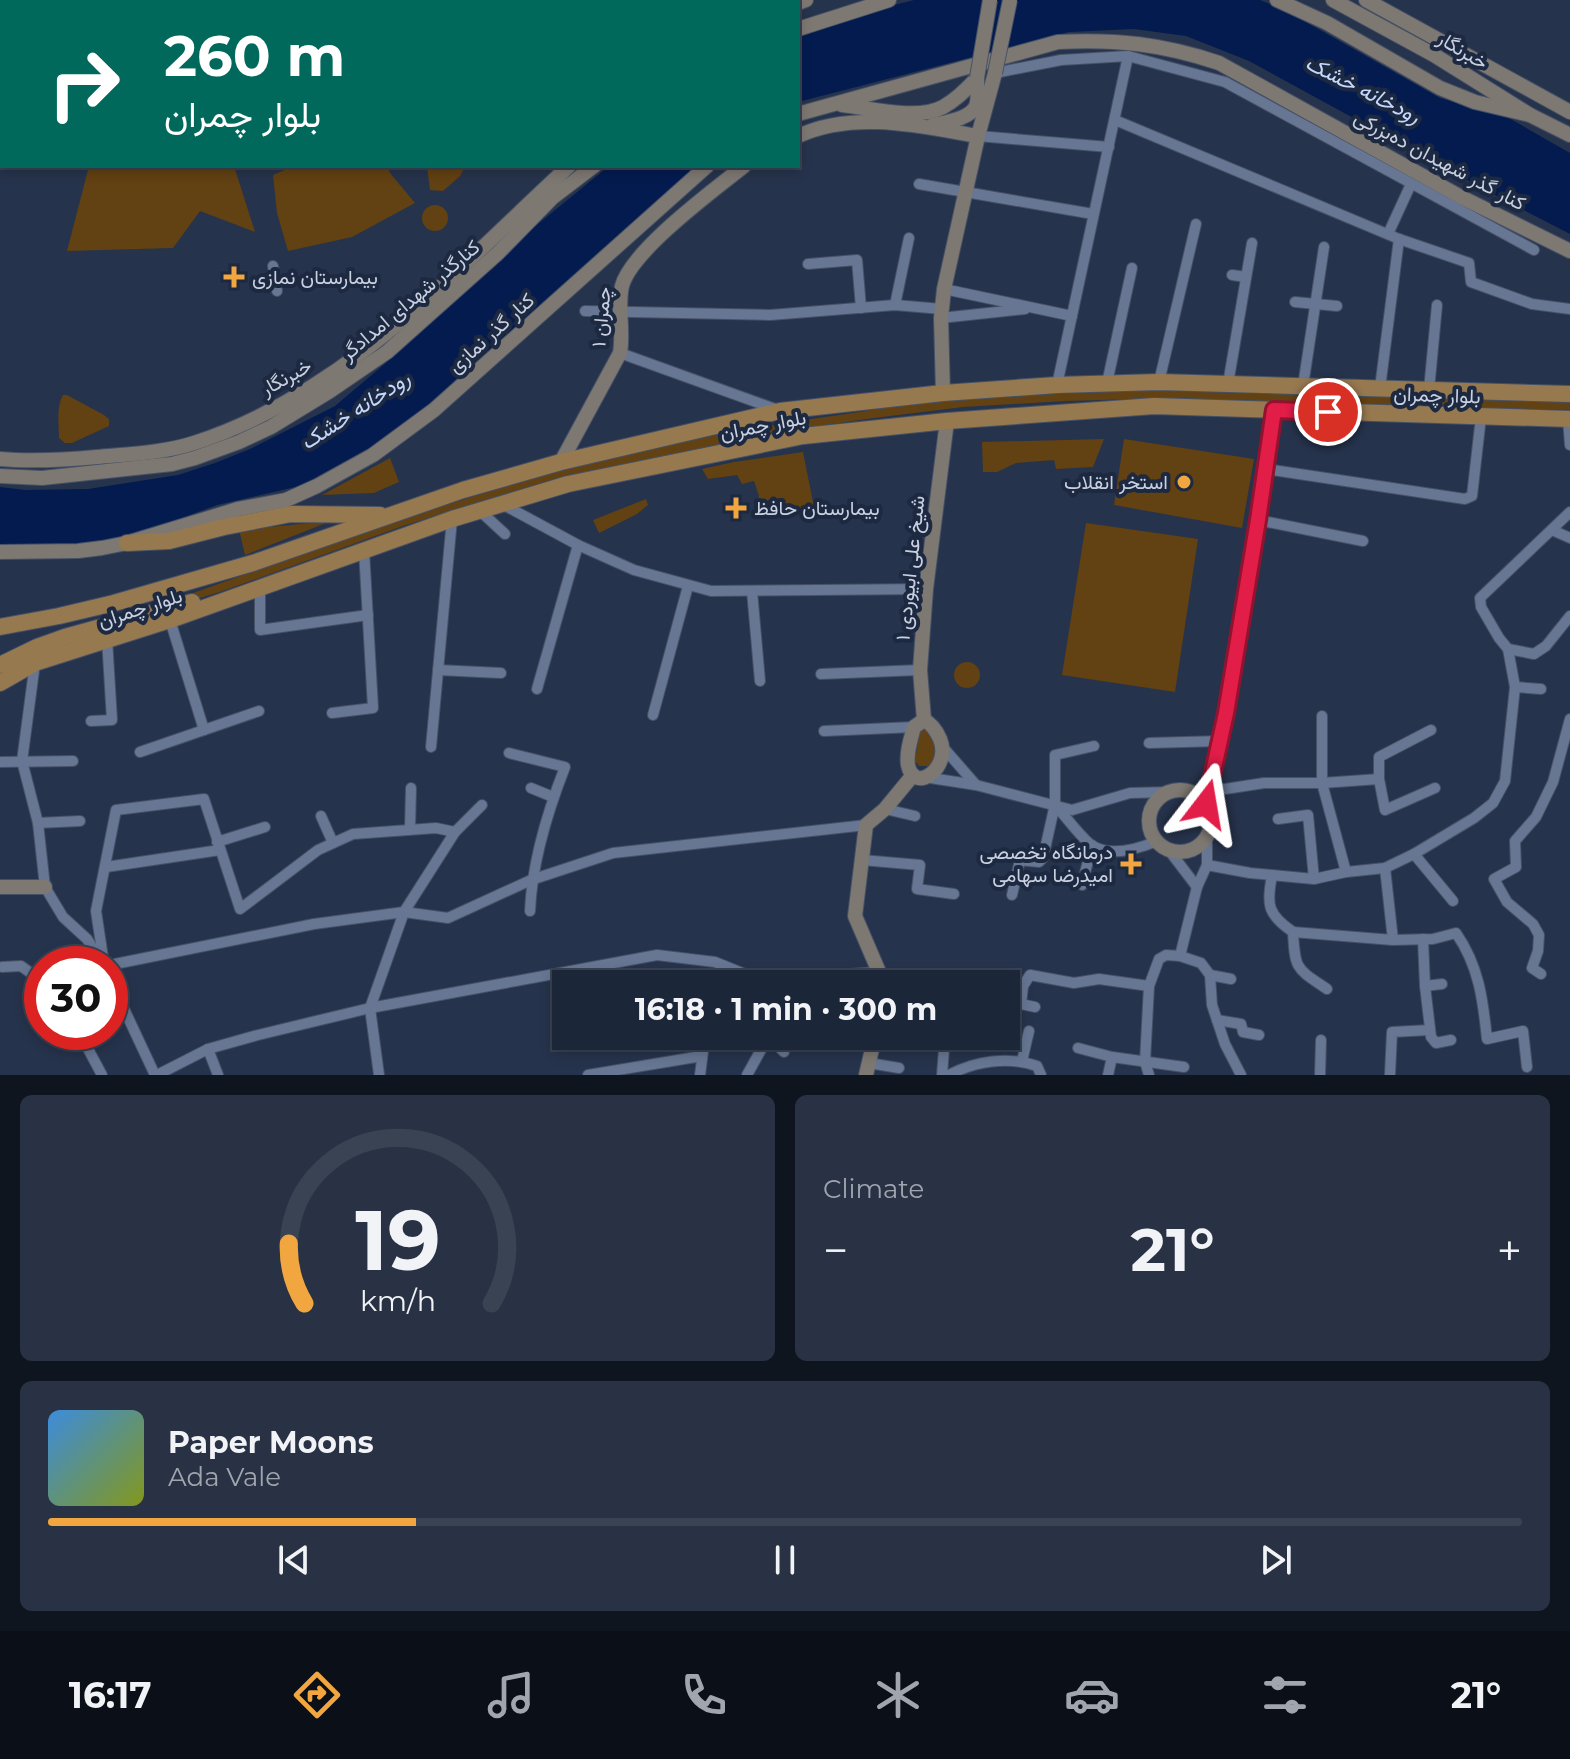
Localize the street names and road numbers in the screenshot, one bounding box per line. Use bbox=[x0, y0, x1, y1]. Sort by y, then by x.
street label: خبرنگار bbox=[1432, 25, 1493, 75]
street label: کنار گذر شهیدان ده‌بزرکی bbox=[1350, 105, 1530, 216]
street label: کنارگذر شهدای امدادگر bbox=[335, 235, 485, 367]
street label: چمران ۱ bbox=[586, 286, 618, 348]
street label: کنار گذر نمازی bbox=[443, 288, 540, 379]
street label: خبرنگار bbox=[255, 353, 316, 402]
street label: بلوار چمران bbox=[1393, 381, 1481, 411]
street label: بلوار چمران bbox=[718, 405, 809, 447]
street label: شیخ علی ابیوردی ۱ bbox=[890, 494, 932, 642]
street label: بلوار چمران bbox=[95, 583, 186, 635]

